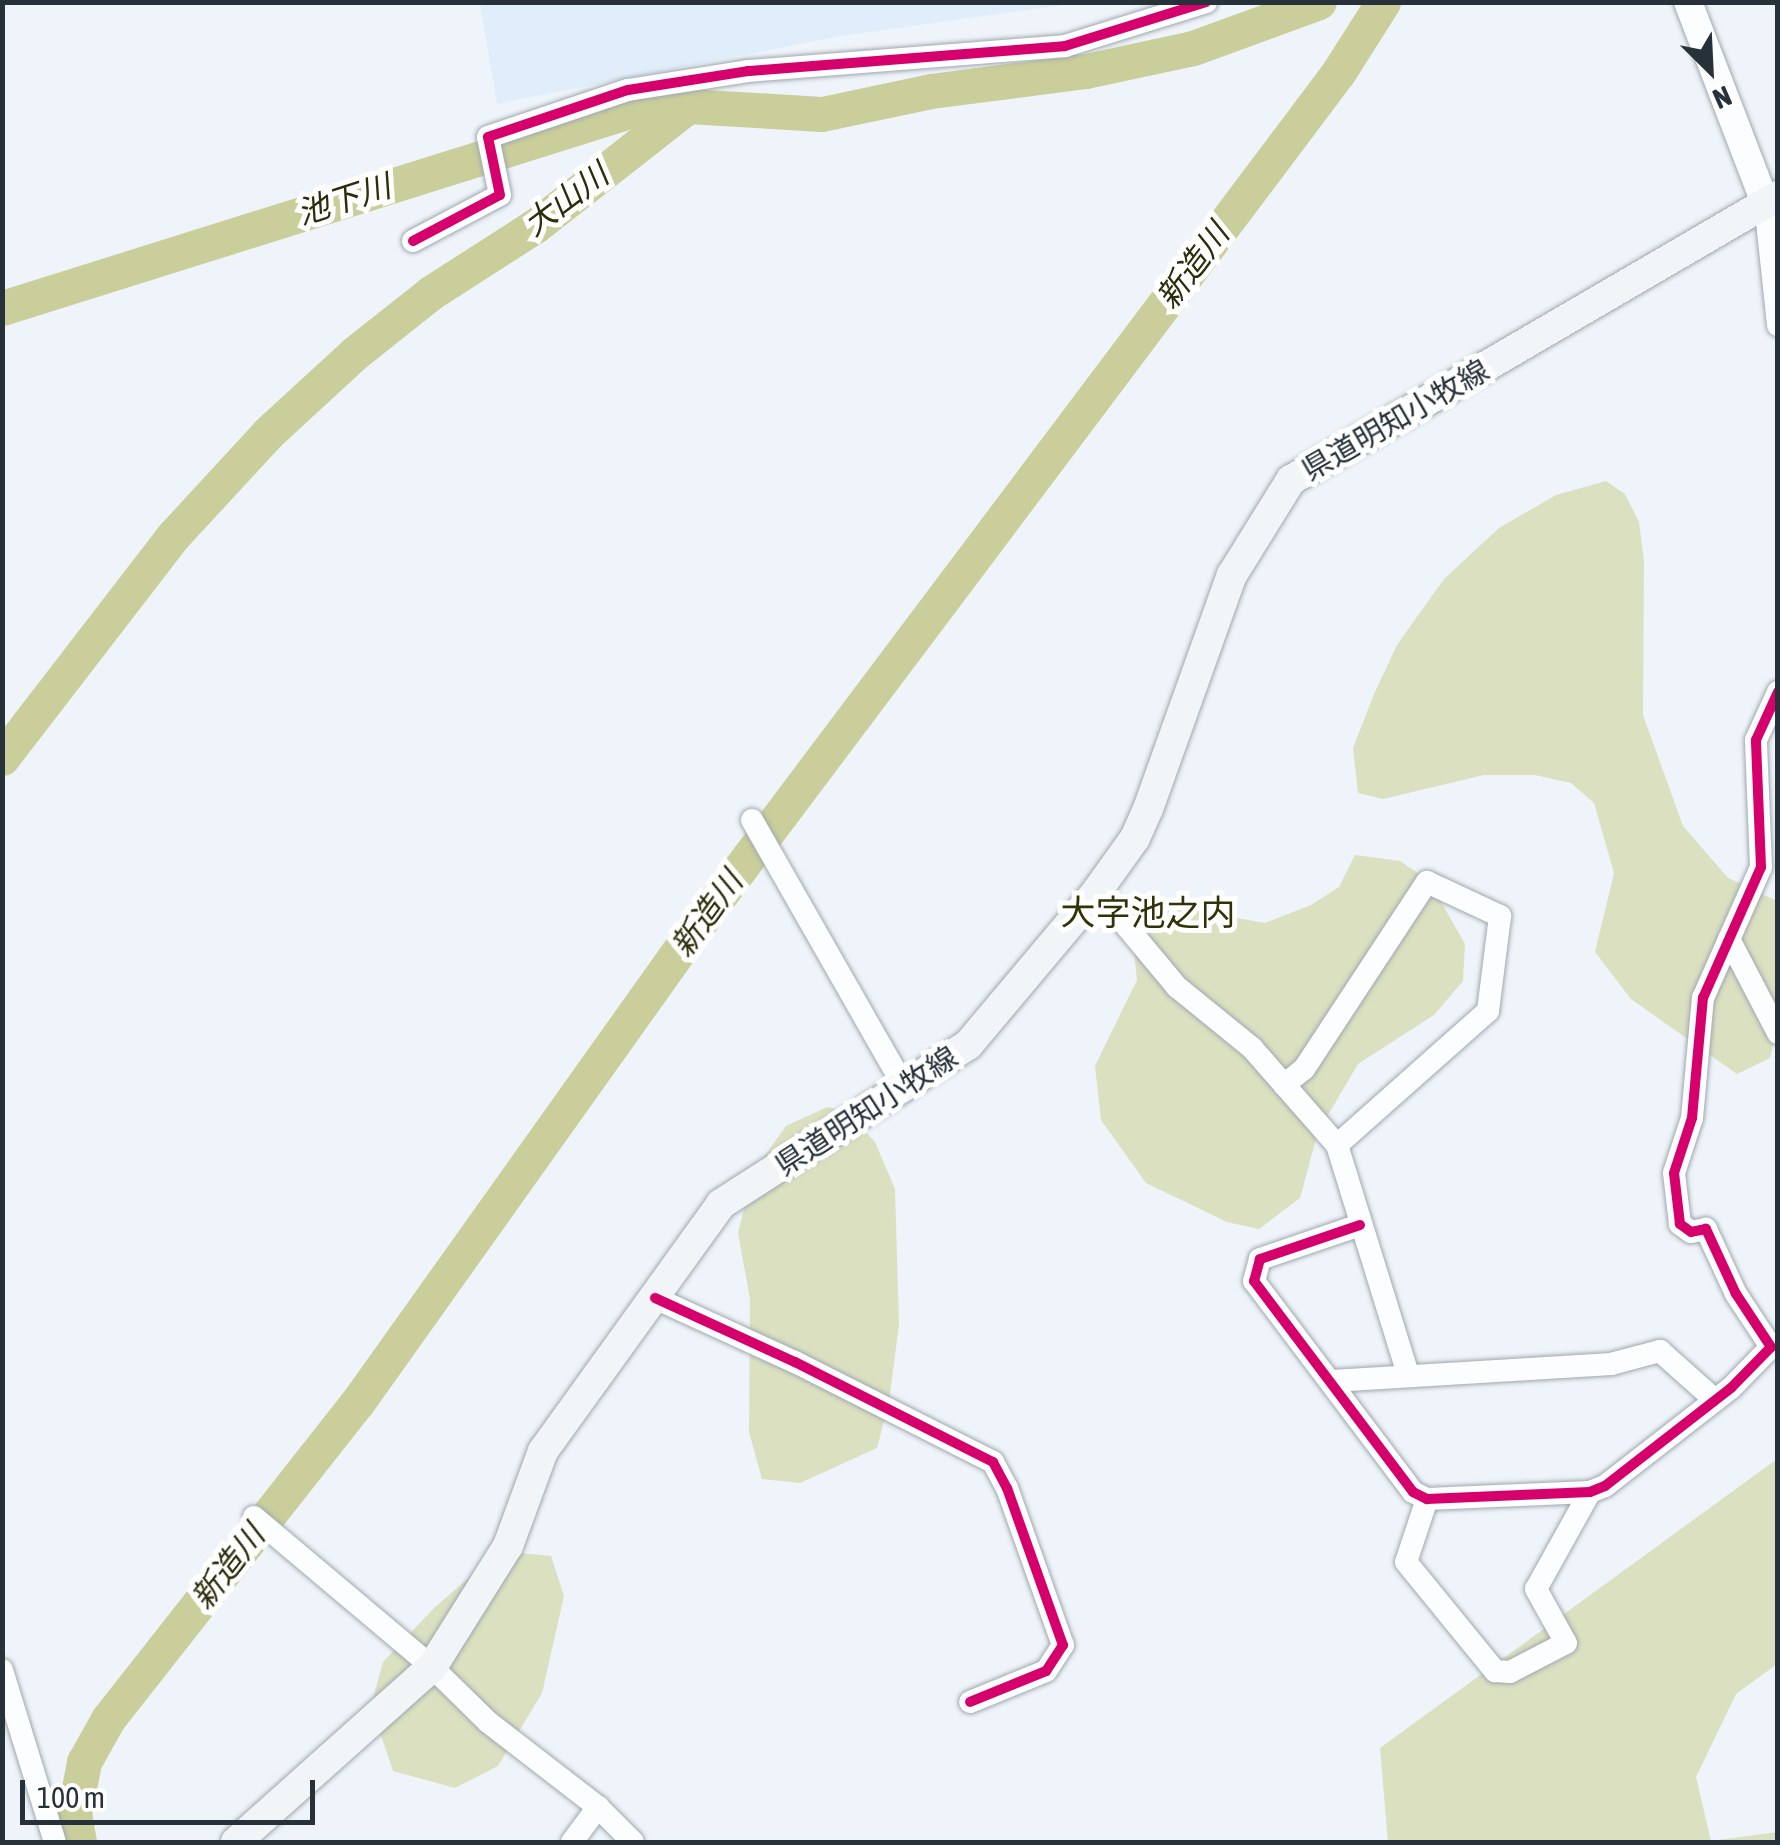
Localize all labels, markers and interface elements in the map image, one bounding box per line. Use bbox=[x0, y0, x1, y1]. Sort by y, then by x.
north arrow bbox=[1660, 20, 1760, 120]
text: N bbox=[1708, 79, 1736, 115]
water label: 大山川 bbox=[516, 156, 616, 244]
water label: 池下川 bbox=[292, 167, 396, 233]
water label: 新造川 bbox=[1149, 216, 1237, 316]
street label: 県道明知小牧線 bbox=[1295, 352, 1495, 488]
water label: 新造川 bbox=[663, 864, 751, 964]
district label: 大字池之内 bbox=[1061, 891, 1235, 933]
street label: 県道明知小牧線 bbox=[768, 1039, 964, 1183]
water label: 新造川 bbox=[183, 1517, 273, 1617]
scale bar bbox=[25, 1760, 320, 1822]
text: 100 m bbox=[37, 1780, 105, 1814]

